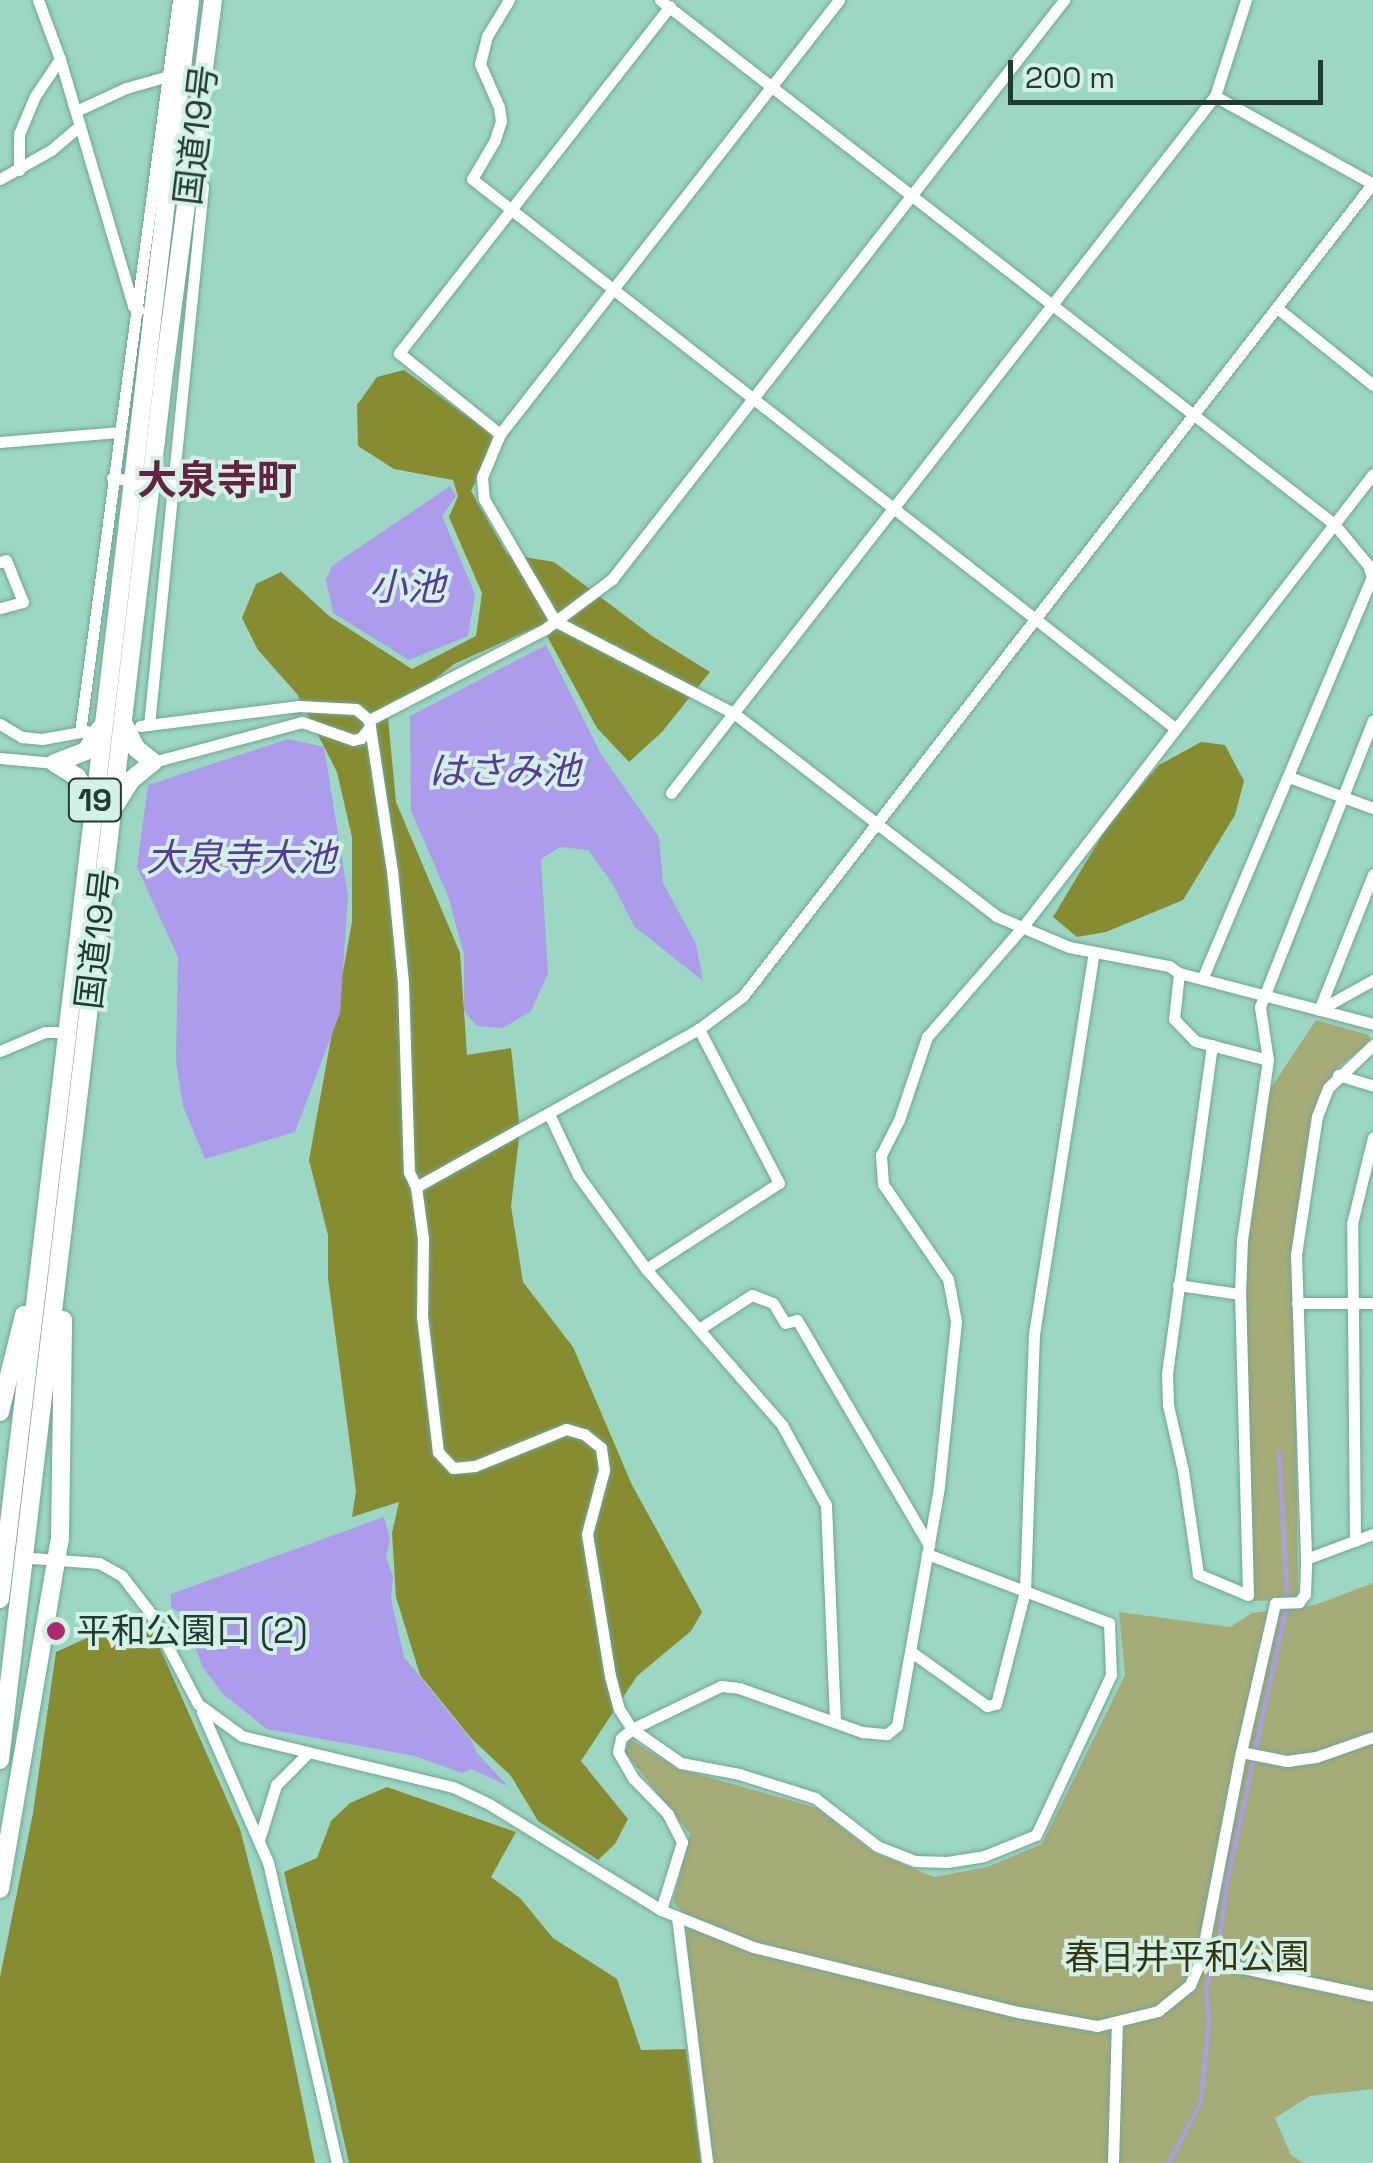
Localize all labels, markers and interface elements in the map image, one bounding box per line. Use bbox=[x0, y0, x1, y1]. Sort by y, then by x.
scale bar bbox=[1013, 40, 1328, 102]
text: 200 m bbox=[1025, 58, 1115, 97]
street label: 国道19号 bbox=[167, 62, 225, 208]
district label: 大泉寺町 bbox=[137, 457, 297, 505]
water label: 小池 bbox=[369, 565, 445, 611]
water label: はさみ池 bbox=[428, 749, 580, 795]
road number: 19 bbox=[68, 773, 122, 827]
water label: 大泉寺大池 bbox=[146, 836, 336, 882]
street label: 国道19号 bbox=[68, 866, 126, 1012]
place label: 平和公園口 (2) bbox=[76, 1610, 307, 1652]
marker: 平和公園口 (2) bbox=[45, 1620, 67, 1642]
park label: 春日井平和公園 bbox=[1065, 1936, 1309, 1978]

